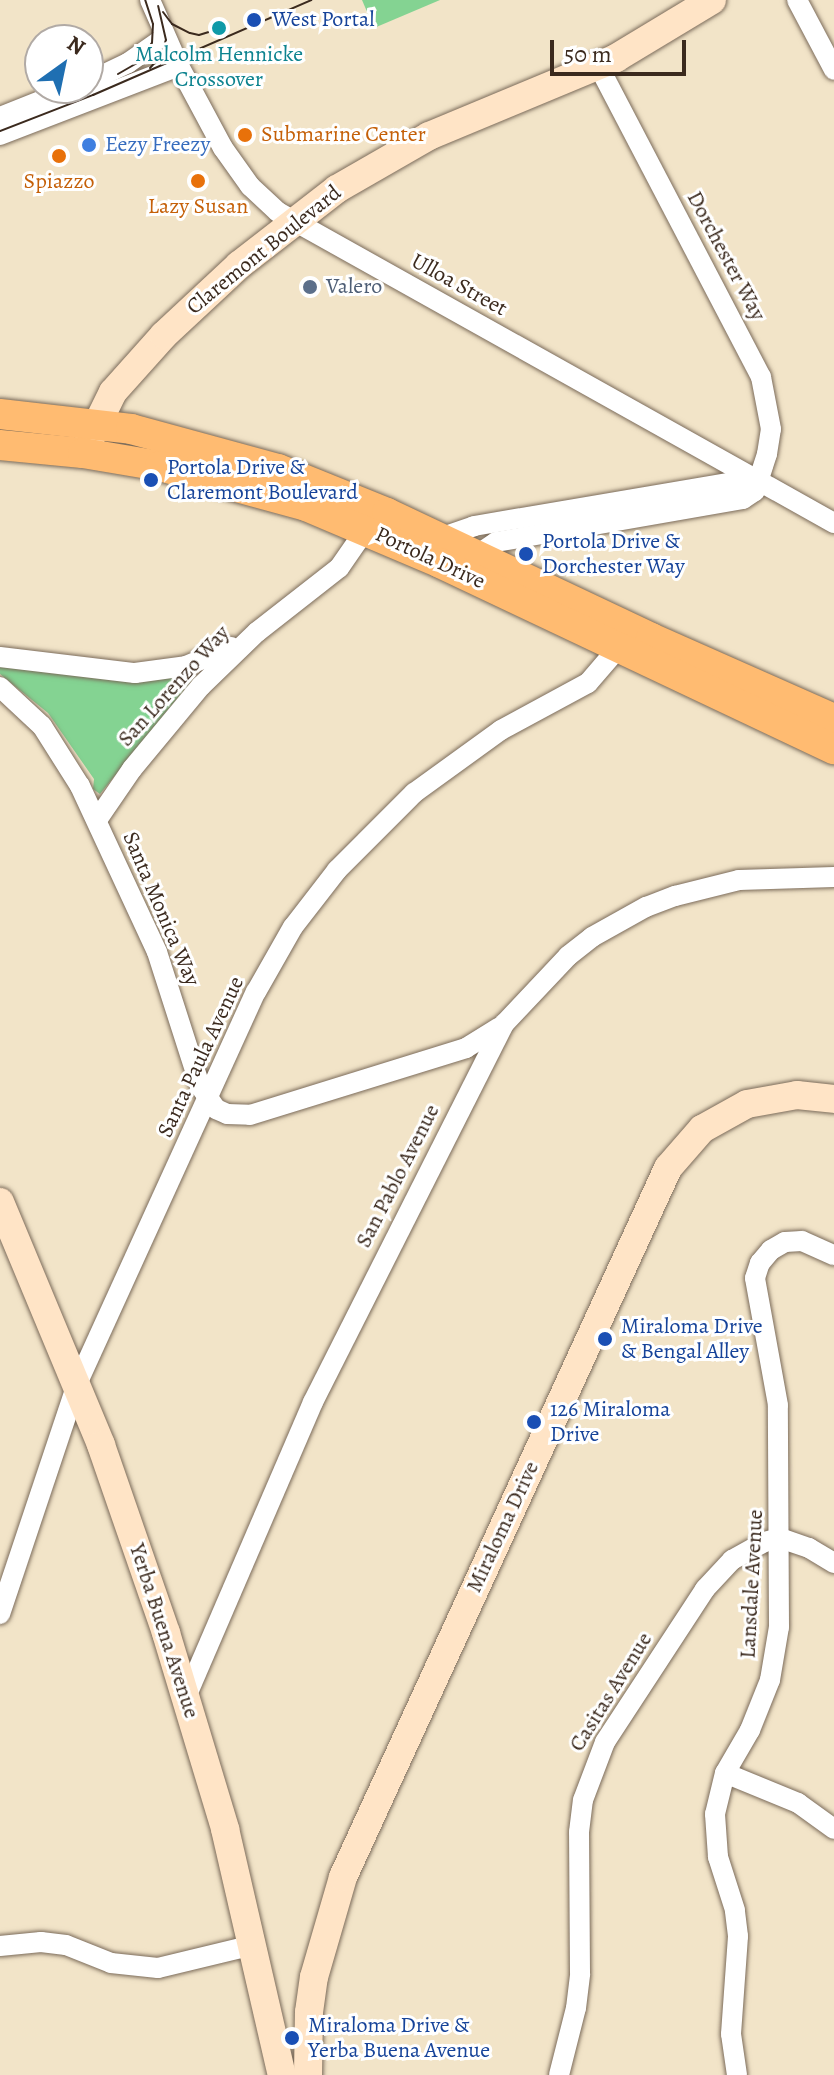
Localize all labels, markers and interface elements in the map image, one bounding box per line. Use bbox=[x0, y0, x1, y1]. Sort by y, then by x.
place label: West Portal bbox=[272, 7, 375, 33]
marker: West Portal bbox=[243, 9, 265, 31]
marker: Malcolm Hennicke Crossover bbox=[210, 19, 228, 37]
north arrow bbox=[24, 24, 104, 104]
scale bar bbox=[554, 24, 690, 74]
text: N bbox=[61, 29, 91, 62]
text: 50 m bbox=[564, 38, 612, 70]
place label: Malcolm Hennicke Crossover bbox=[135, 41, 303, 92]
place label: Submarine Center bbox=[261, 122, 426, 148]
marker: Submarine Center bbox=[236, 126, 254, 144]
place label: Eezy Freezy bbox=[105, 132, 210, 158]
marker: Eezy Freezy bbox=[80, 136, 98, 154]
marker: Spiazzo bbox=[50, 147, 68, 165]
place label: Spiazzo bbox=[24, 169, 94, 195]
marker: Lazy Susan bbox=[189, 172, 207, 190]
street label: Claremont Boulevard bbox=[181, 180, 347, 320]
street label: Dorchester Way bbox=[681, 187, 771, 325]
place label: Lazy Susan bbox=[148, 194, 248, 220]
street label: Ulloa Street bbox=[407, 248, 511, 322]
place label: Valero bbox=[326, 274, 382, 300]
marker: Valero bbox=[301, 278, 319, 296]
place label: Portola Drive & Claremont Boulevard bbox=[167, 454, 358, 506]
marker: Portola Drive & Claremont Boulevard bbox=[142, 471, 160, 489]
street label: Portola Drive bbox=[371, 521, 489, 595]
place label: Portola Drive & Dorchester Way bbox=[542, 528, 685, 580]
marker: Portola Drive & Dorchester Way bbox=[517, 545, 535, 563]
street label: San Lorenzo Way bbox=[113, 620, 235, 752]
street label: Santa Monica Way bbox=[117, 828, 205, 990]
street label: Santa Paula Avenue bbox=[152, 972, 250, 1142]
street label: San Pablo Avenue bbox=[351, 1100, 445, 1252]
place label: Miraloma Drive & Bengal Alley bbox=[621, 1313, 763, 1364]
marker: Miraloma Drive & Bengal Alley bbox=[596, 1330, 614, 1348]
place label: 126 Miraloma Drive bbox=[550, 1396, 670, 1448]
marker: 126 Miraloma Drive bbox=[525, 1413, 543, 1431]
street label: Miraloma Drive bbox=[461, 1457, 545, 1597]
street label: Lansdale Avenue bbox=[735, 1509, 769, 1659]
street label: Yerba Buena Avenue bbox=[123, 1540, 205, 1722]
street label: Casitas Avenue bbox=[564, 1628, 658, 1756]
place label: Miraloma Drive & Yerba Buena Avenue bbox=[308, 2012, 490, 2064]
marker: Miraloma Drive & Yerba Buena Avenue bbox=[283, 2029, 301, 2047]

